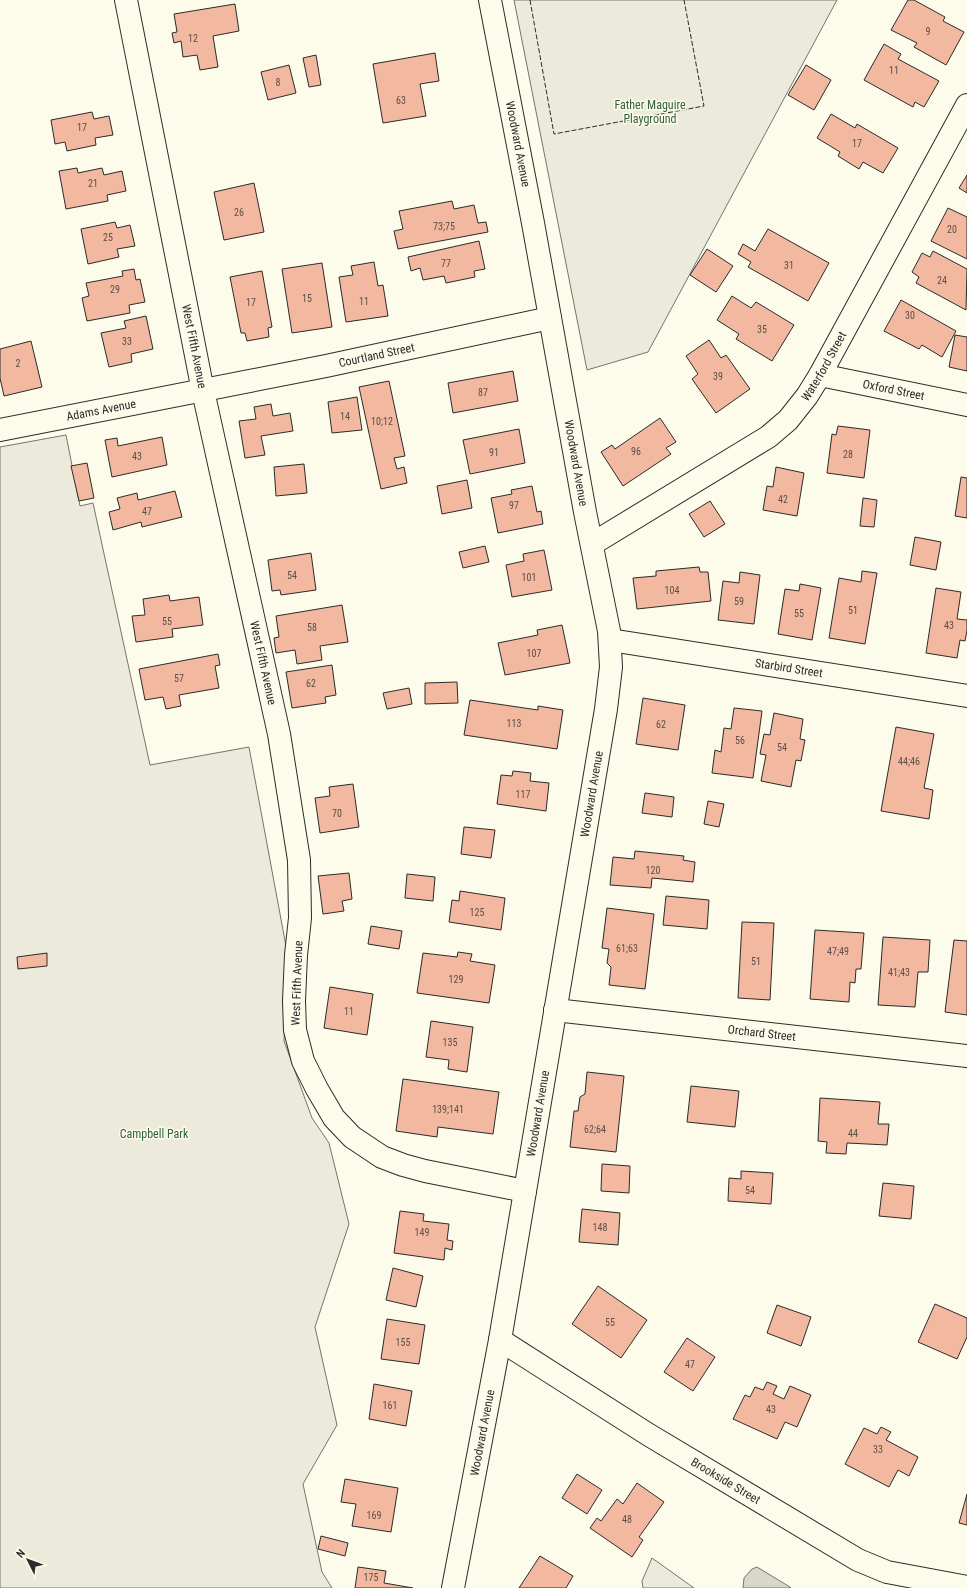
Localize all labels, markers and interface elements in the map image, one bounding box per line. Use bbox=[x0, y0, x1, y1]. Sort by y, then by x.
house number: 9 bbox=[926, 26, 931, 37]
house number: 12 bbox=[188, 33, 198, 44]
house number: 11 bbox=[889, 65, 899, 76]
house number: 8 bbox=[276, 77, 281, 88]
house number: 63 bbox=[396, 95, 406, 106]
park label: Father Maguire Playground bbox=[614, 98, 686, 126]
street label: Woodward Avenue bbox=[503, 100, 533, 189]
house number: 17 bbox=[77, 122, 87, 133]
house number: 17 bbox=[852, 138, 862, 149]
house number: 21 bbox=[88, 178, 98, 189]
house number: 26 bbox=[234, 207, 244, 218]
house number: 73;75 bbox=[433, 221, 455, 232]
house number: 20 bbox=[947, 224, 957, 235]
house number: 25 bbox=[103, 232, 113, 243]
house number: 77 bbox=[441, 258, 451, 269]
house number: 31 bbox=[784, 260, 794, 271]
house number: 24 bbox=[937, 275, 947, 286]
house number: 29 bbox=[110, 284, 120, 295]
house number: 15 bbox=[302, 293, 312, 304]
house number: 11 bbox=[359, 296, 369, 307]
house number: 17 bbox=[246, 297, 256, 308]
street label: West Fifth Avenue bbox=[179, 303, 209, 390]
house number: 30 bbox=[905, 310, 915, 321]
house number: 35 bbox=[757, 324, 767, 335]
street label: Waterford Street bbox=[799, 329, 850, 404]
house number: 33 bbox=[122, 336, 132, 347]
street label: Courtland Street bbox=[337, 340, 416, 370]
house number: 2 bbox=[16, 358, 21, 369]
house number: 39 bbox=[713, 371, 723, 382]
street label: Oxford Street bbox=[861, 377, 926, 403]
house number: 87 bbox=[478, 387, 488, 398]
street label: Adams Avenue bbox=[65, 396, 137, 424]
house number: 14 bbox=[340, 411, 350, 422]
house number: 10;12 bbox=[371, 416, 393, 427]
street label: Woodward Avenue bbox=[562, 419, 591, 508]
house number: 96 bbox=[631, 446, 641, 457]
house number: 91 bbox=[489, 447, 499, 458]
house number: 28 bbox=[843, 449, 853, 460]
house number: 43 bbox=[132, 451, 142, 462]
house number: 42 bbox=[778, 494, 788, 505]
house number: 97 bbox=[509, 500, 519, 511]
house number: 47 bbox=[142, 506, 152, 517]
house number: 54 bbox=[287, 570, 297, 581]
house number: 101 bbox=[522, 572, 536, 583]
house number: 104 bbox=[665, 585, 679, 596]
house number: 59 bbox=[734, 596, 744, 607]
house number: 51 bbox=[848, 605, 858, 616]
house number: 55 bbox=[794, 608, 804, 619]
house number: 55 bbox=[162, 616, 172, 627]
street label: West Fifth Avenue bbox=[247, 620, 279, 706]
house number: 43 bbox=[944, 620, 954, 631]
house number: 58 bbox=[307, 622, 317, 633]
house number: 107 bbox=[527, 648, 541, 659]
street label: Starbird Street bbox=[754, 656, 824, 680]
house number: 57 bbox=[174, 673, 184, 684]
house number: 62 bbox=[306, 678, 316, 689]
house number: 113 bbox=[507, 718, 521, 729]
house number: 62 bbox=[656, 719, 666, 730]
house number: 56 bbox=[735, 735, 745, 746]
house number: 54 bbox=[777, 742, 787, 753]
street label: Woodward Avenue bbox=[578, 749, 606, 838]
house number: 44;46 bbox=[898, 756, 920, 767]
house number: 117 bbox=[516, 789, 530, 800]
house number: 70 bbox=[332, 808, 342, 819]
house number: 120 bbox=[646, 865, 660, 876]
house number: 125 bbox=[470, 907, 484, 918]
street label: West Fifth Avenue bbox=[289, 940, 305, 1026]
house number: 61;63 bbox=[616, 943, 638, 954]
house number: 47;49 bbox=[827, 946, 849, 957]
house number: 51 bbox=[751, 956, 761, 967]
house number: 41;43 bbox=[888, 967, 910, 978]
house number: 129 bbox=[449, 974, 463, 985]
house number: 11 bbox=[344, 1006, 354, 1017]
street label: Orchard Street bbox=[727, 1022, 797, 1044]
house number: 135 bbox=[443, 1037, 457, 1048]
street label: Woodward Avenue bbox=[524, 1069, 552, 1158]
house number: 139;141 bbox=[432, 1104, 464, 1115]
house number: 62;64 bbox=[584, 1124, 606, 1135]
park label: Campbell Park bbox=[120, 1127, 189, 1141]
house number: 44 bbox=[848, 1128, 858, 1139]
house number: 54 bbox=[745, 1185, 755, 1196]
house number: 148 bbox=[593, 1222, 607, 1233]
house number: 149 bbox=[415, 1227, 429, 1238]
house number: 55 bbox=[605, 1317, 615, 1328]
house number: 155 bbox=[396, 1337, 410, 1348]
house number: 47 bbox=[685, 1359, 695, 1370]
street label: Woodward Avenue bbox=[467, 1388, 498, 1477]
house number: 161 bbox=[383, 1400, 397, 1411]
house number: 43 bbox=[766, 1404, 776, 1415]
house number: 33 bbox=[873, 1444, 883, 1455]
street label: Brookside Street bbox=[688, 1455, 763, 1507]
house number: 169 bbox=[367, 1510, 381, 1521]
house number: 48 bbox=[622, 1514, 632, 1525]
north arrow bbox=[8, 1540, 48, 1580]
text: N bbox=[14, 1547, 28, 1561]
house number: 175 bbox=[364, 1572, 378, 1583]

